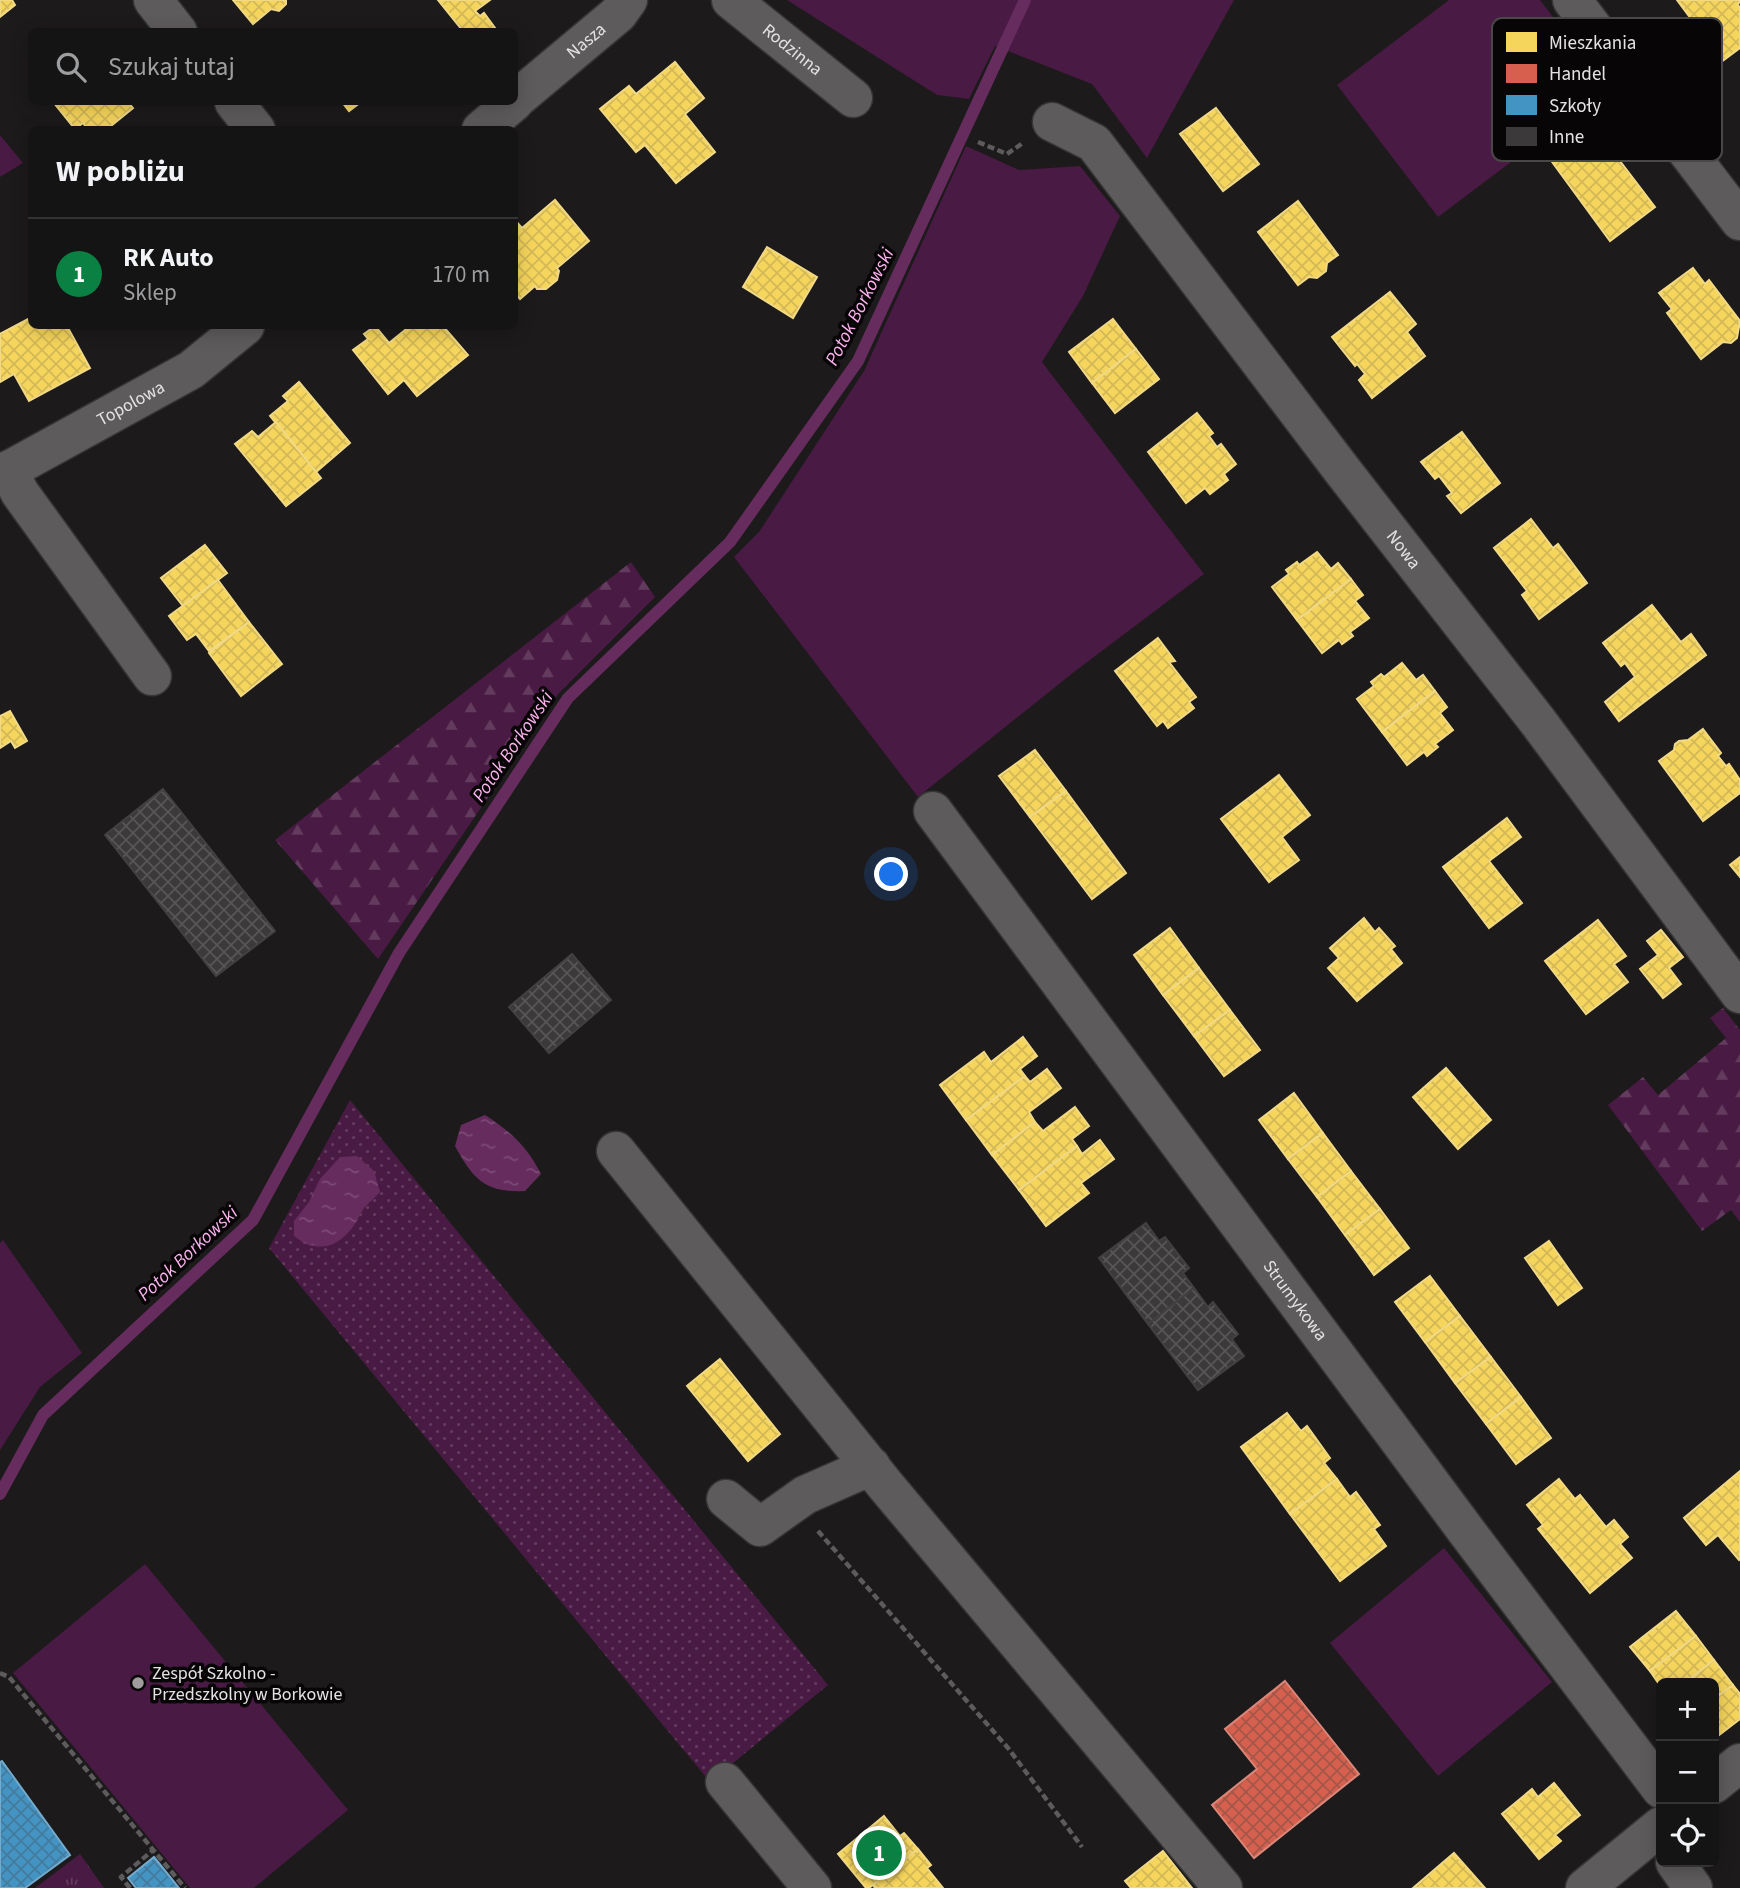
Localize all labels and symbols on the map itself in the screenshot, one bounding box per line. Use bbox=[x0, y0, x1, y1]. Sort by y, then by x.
street label: Nasza bbox=[561, 17, 611, 65]
street label: Rodzinna bbox=[757, 18, 828, 81]
legend bbox=[1492, 18, 1722, 161]
text: Mieszkania bbox=[1549, 30, 1636, 57]
text: Handel bbox=[1549, 61, 1606, 88]
text: Szkoły bbox=[1549, 93, 1601, 120]
text: Inne bbox=[1549, 124, 1584, 151]
water label: Potok Borkowski bbox=[819, 243, 901, 370]
street label: Topolowa bbox=[92, 374, 169, 432]
street label: Nowa bbox=[1381, 525, 1427, 574]
water label: Potok Borkowski bbox=[466, 686, 560, 808]
your location bbox=[874, 857, 908, 891]
water label: Potok Borkowski bbox=[132, 1200, 245, 1308]
street label: Strumykowa bbox=[1257, 1255, 1334, 1346]
place label: Zespół Szkolno - Przedszkolny w Borkowie bbox=[152, 1661, 343, 1707]
marker: Zespół Szkolno - Przedszkolny w Borkowie bbox=[130, 1675, 146, 1691]
pin: 1 bbox=[856, 1827, 902, 1879]

